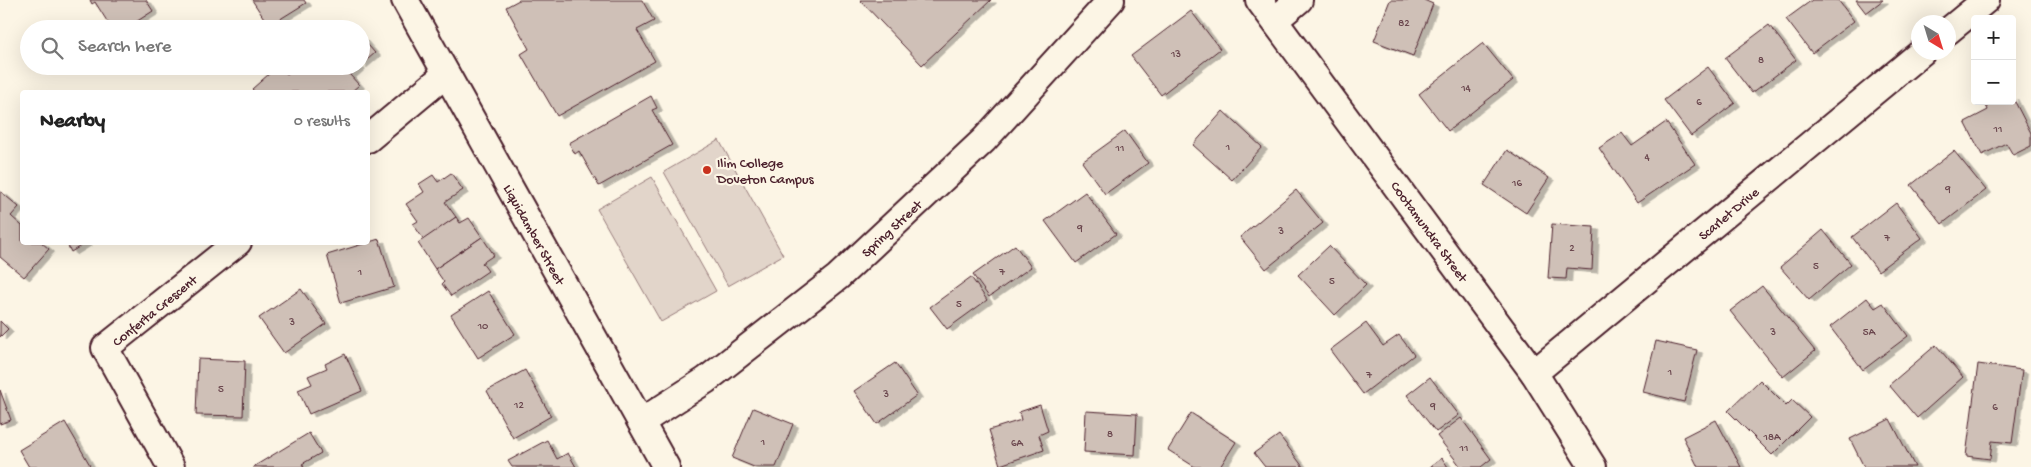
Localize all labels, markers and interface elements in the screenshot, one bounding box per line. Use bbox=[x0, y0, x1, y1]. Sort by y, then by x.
north arrow bbox=[1911, 15, 1956, 60]
map controls bbox=[1971, 15, 2016, 105]
button: + bbox=[1971, 15, 2016, 60]
house number: 82 bbox=[1398, 18, 1410, 30]
search box bbox=[20, 20, 370, 75]
icon: search bbox=[38, 34, 66, 62]
text: Search here bbox=[78, 36, 172, 59]
house number: 13 bbox=[1170, 49, 1181, 61]
house number: 8 bbox=[1758, 55, 1764, 67]
button: − bbox=[1971, 60, 2016, 105]
house number: 14 bbox=[1460, 83, 1472, 95]
house number: 6 bbox=[1696, 97, 1702, 109]
text: Nearby bbox=[40, 110, 105, 135]
text: 0 results bbox=[294, 113, 350, 132]
house number: 11 bbox=[1993, 124, 2002, 136]
house number: 1 bbox=[1225, 142, 1230, 154]
house number: 11 bbox=[1115, 143, 1124, 155]
house number: 4 bbox=[1644, 152, 1650, 164]
place label: Ilim College Doveton Campus bbox=[716, 156, 814, 189]
marker: Ilim College Doveton Campus bbox=[701, 164, 713, 176]
house number: 16 bbox=[1511, 178, 1522, 190]
street label: Cootamundra Street bbox=[1386, 179, 1471, 287]
street label: Liquidamber Street bbox=[498, 182, 568, 290]
street label: Scarlet Drive bbox=[1696, 184, 1764, 245]
house number: 9 bbox=[1944, 184, 1951, 196]
street label: Spring Street bbox=[859, 197, 927, 262]
house number: 9 bbox=[1076, 223, 1083, 235]
house number: 3 bbox=[1277, 226, 1284, 238]
house number: 7 bbox=[1883, 233, 1890, 245]
house number: 2 bbox=[1569, 243, 1575, 255]
house number: 5 bbox=[1813, 261, 1819, 273]
house number: 1 bbox=[357, 267, 362, 279]
house number: 7 bbox=[998, 267, 1005, 279]
street label: Conferta Crescent bbox=[110, 272, 202, 351]
house number: 5 bbox=[1329, 276, 1335, 288]
house number: 5 bbox=[956, 299, 962, 311]
house number: 3 bbox=[288, 317, 295, 329]
house number: 10 bbox=[477, 321, 488, 333]
house number: 3 bbox=[1769, 327, 1776, 339]
house number: 5A bbox=[1863, 327, 1876, 339]
house number: 1 bbox=[1667, 367, 1672, 379]
house number: 7 bbox=[1365, 370, 1372, 382]
house number: 5 bbox=[218, 384, 224, 396]
house number: 3 bbox=[882, 389, 889, 401]
house number: 12 bbox=[513, 400, 525, 412]
house number: 9 bbox=[1429, 401, 1436, 413]
house number: 6 bbox=[1992, 402, 1998, 414]
house number: 8 bbox=[1107, 429, 1113, 441]
house number: 18A bbox=[1763, 432, 1781, 444]
house number: 1 bbox=[760, 437, 765, 449]
house number: 6A bbox=[1011, 438, 1024, 450]
house number: 11 bbox=[1459, 443, 1468, 455]

